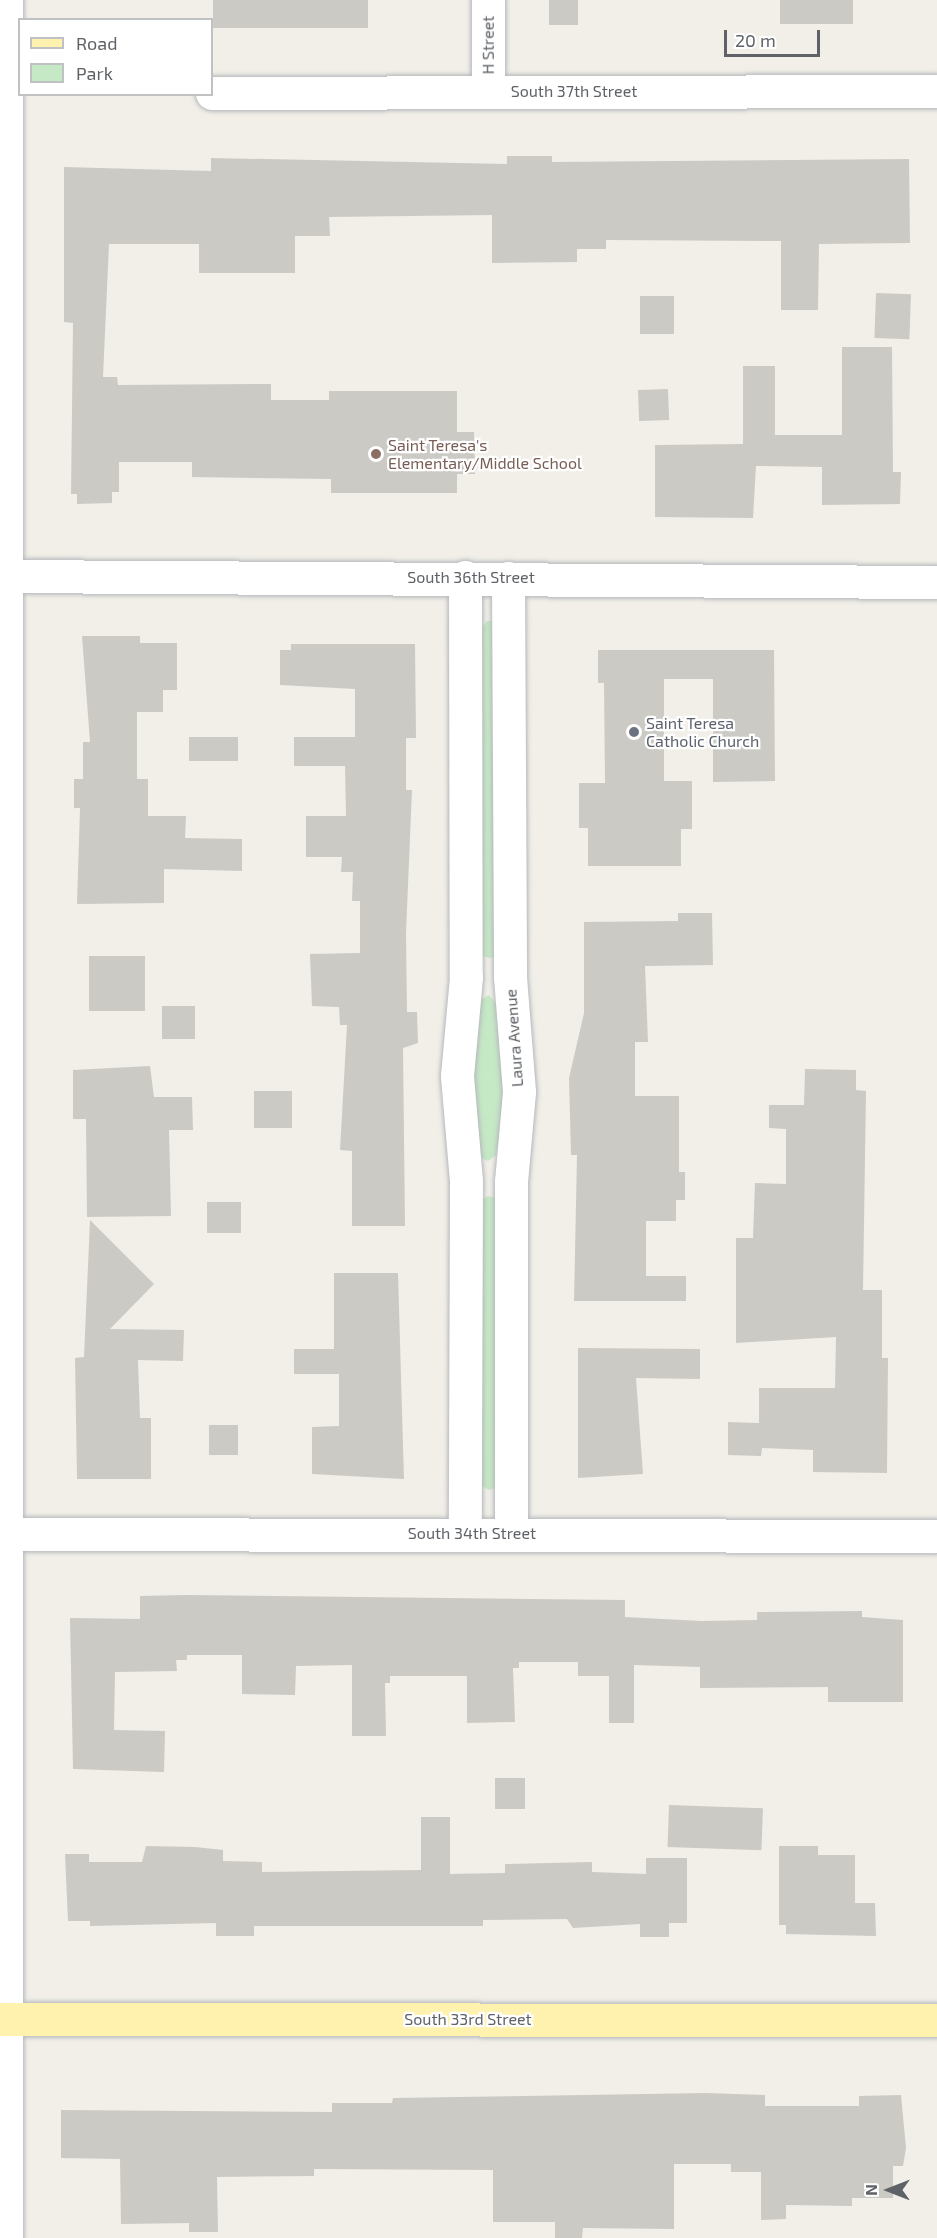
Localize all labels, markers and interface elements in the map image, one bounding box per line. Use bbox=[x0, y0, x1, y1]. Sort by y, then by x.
street label: H Street bbox=[478, 16, 498, 74]
legend bbox=[18, 18, 213, 96]
scale bar bbox=[727, 18, 823, 56]
text: 20 m bbox=[735, 29, 776, 51]
text: Road bbox=[76, 32, 117, 54]
text: Park bbox=[76, 62, 113, 84]
street label: South 37th Street bbox=[511, 81, 637, 101]
place label: Saint Teresa's Elementary/Middle School bbox=[388, 435, 582, 473]
marker: Saint Teresa's Elementary/Middle School bbox=[369, 447, 383, 461]
street label: South 36th Street bbox=[407, 567, 535, 587]
place label: Saint Teresa Catholic Church bbox=[646, 713, 759, 751]
marker: Saint Teresa Catholic Church bbox=[627, 725, 641, 739]
street label: Laura Avenue bbox=[501, 988, 527, 1088]
street label: South 34th Street bbox=[408, 1523, 536, 1543]
street label: South 33rd Street bbox=[404, 2009, 532, 2029]
north arrow bbox=[859, 2160, 919, 2220]
text: N bbox=[861, 2184, 880, 2196]

